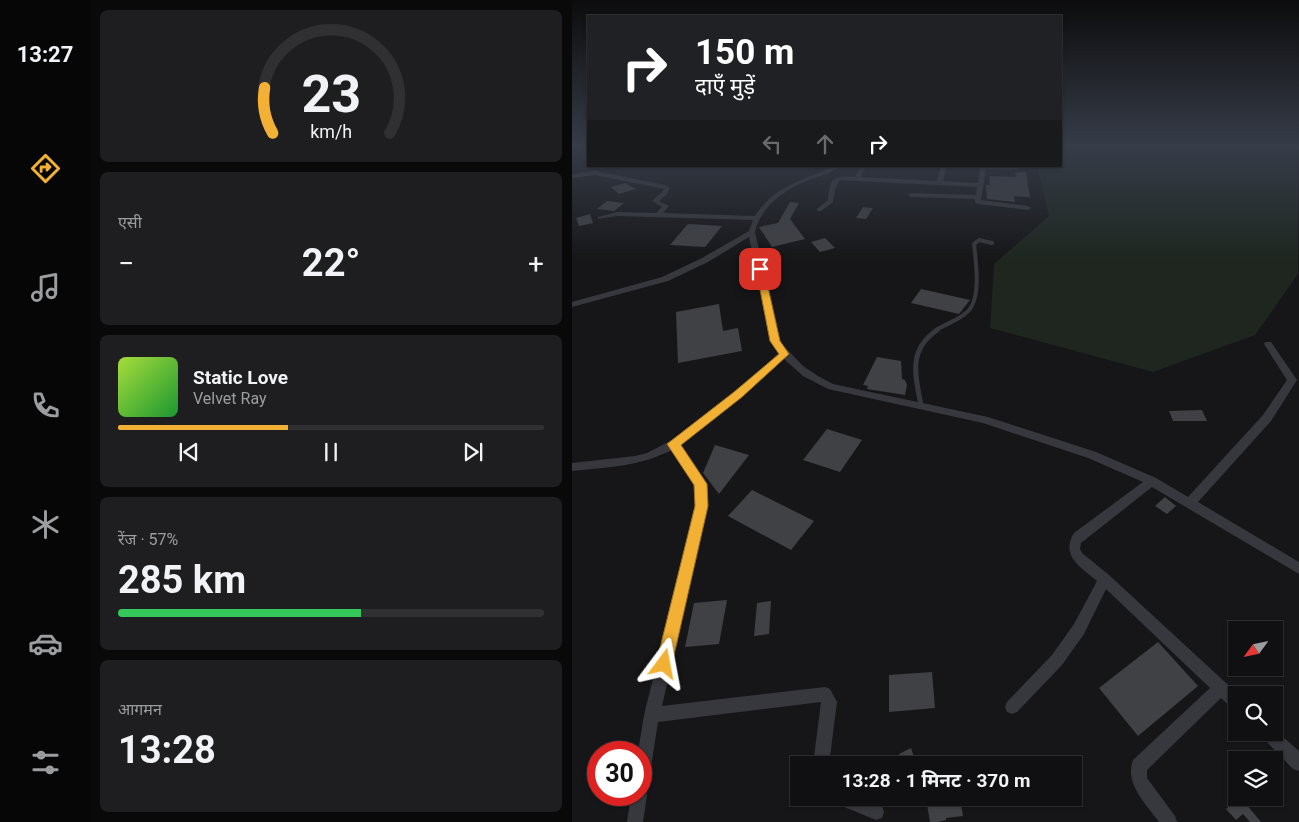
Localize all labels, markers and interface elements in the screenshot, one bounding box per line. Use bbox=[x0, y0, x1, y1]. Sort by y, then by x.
text: 150 m bbox=[695, 32, 794, 73]
icon: right bbox=[612, 35, 677, 100]
text: 13:27 bbox=[17, 42, 73, 67]
text: 23 bbox=[301, 64, 361, 125]
text: दाएँ मुड़ें bbox=[695, 74, 755, 99]
text: km/h bbox=[310, 121, 352, 142]
icon: left bbox=[758, 130, 786, 158]
icon: ahead bbox=[811, 130, 839, 158]
icon: right bbox=[864, 130, 892, 158]
icon: directions bbox=[28, 151, 63, 186]
text: एसी bbox=[118, 213, 142, 232]
text: 22° bbox=[302, 241, 360, 285]
text: − bbox=[118, 247, 134, 280]
text: + bbox=[528, 247, 544, 280]
pin bbox=[739, 248, 781, 290]
icon: arrive bbox=[746, 255, 774, 283]
icon: music bbox=[28, 270, 63, 305]
text: Static Love bbox=[193, 366, 288, 389]
icon: phone bbox=[28, 388, 63, 423]
text: Velvet Ray bbox=[193, 389, 267, 408]
icon: previous bbox=[175, 438, 203, 466]
icon: pause bbox=[317, 438, 345, 466]
icon: next bbox=[459, 438, 487, 466]
icon: climate bbox=[28, 507, 63, 542]
text: रेंज · 57% bbox=[118, 530, 178, 549]
text: 285 km bbox=[118, 558, 246, 602]
north arrow bbox=[1228, 621, 1283, 676]
map controls bbox=[1228, 621, 1283, 806]
icon: car bbox=[28, 626, 63, 661]
position arrow bbox=[637, 637, 689, 689]
button: search bbox=[1228, 686, 1283, 741]
text: आगमन bbox=[118, 700, 162, 719]
text: 13:28 bbox=[118, 728, 216, 772]
speed limit sign: 30 bbox=[587, 741, 652, 806]
icon: filters bbox=[28, 745, 63, 780]
button: layers bbox=[1228, 751, 1283, 806]
text: 13:28 · 1 मिनट · 370 m bbox=[842, 769, 1030, 792]

